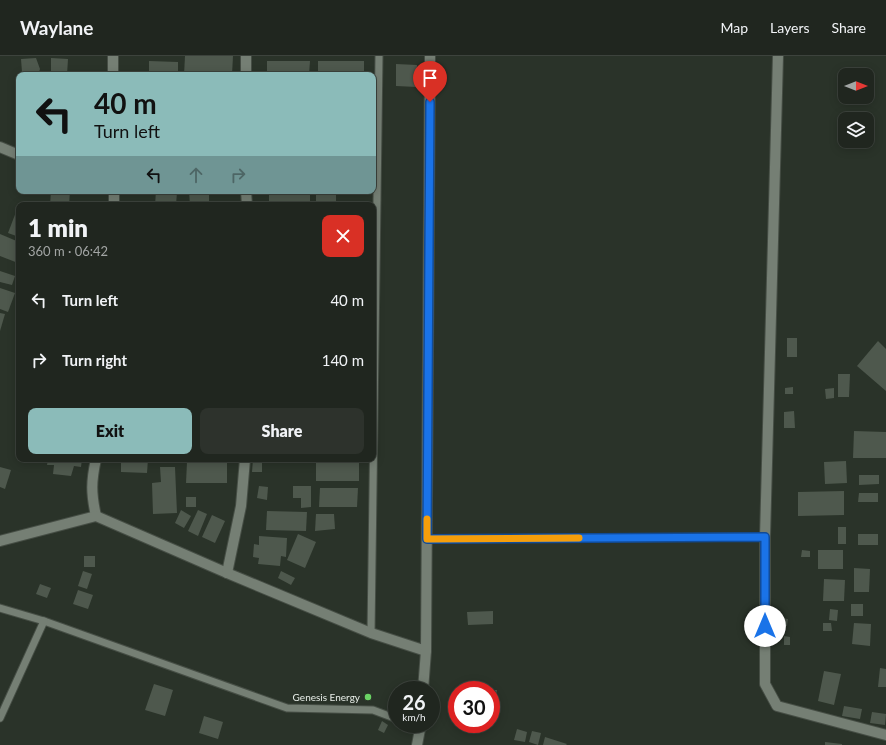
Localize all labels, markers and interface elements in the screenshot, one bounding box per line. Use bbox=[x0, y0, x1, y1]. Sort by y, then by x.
text: Waylane bbox=[20, 16, 93, 39]
text: Map bbox=[720, 19, 748, 36]
text: Layers bbox=[770, 19, 810, 36]
text: Share bbox=[832, 19, 866, 36]
pin bbox=[413, 61, 447, 102]
icon: arrive bbox=[419, 67, 441, 89]
north arrow bbox=[838, 68, 874, 104]
map controls bbox=[838, 68, 874, 148]
text: 40 m bbox=[94, 86, 157, 120]
icon: left bbox=[28, 88, 80, 140]
button: layers bbox=[838, 112, 874, 148]
text: Turn left bbox=[94, 120, 160, 142]
icon: left bbox=[143, 164, 165, 186]
icon: ahead bbox=[185, 164, 207, 186]
icon: right bbox=[227, 164, 249, 186]
text: 1 min bbox=[28, 213, 88, 242]
button: close bbox=[322, 215, 364, 257]
text: 360 m · 06:42 bbox=[28, 243, 108, 259]
icon: left bbox=[28, 289, 50, 311]
text: Turn left bbox=[62, 291, 118, 309]
text: 40 m bbox=[330, 291, 364, 309]
icon: right bbox=[28, 349, 50, 371]
text: Turn right bbox=[62, 351, 127, 369]
text: 140 m bbox=[322, 351, 364, 369]
button: Exit bbox=[28, 408, 192, 454]
button: Share bbox=[200, 408, 364, 454]
position arrow bbox=[744, 605, 786, 647]
speed limit sign: 30 bbox=[448, 681, 500, 733]
text: 26 bbox=[402, 690, 426, 714]
place label: Genesis Energy bbox=[293, 691, 361, 703]
marker: Genesis Energy bbox=[363, 692, 373, 702]
text: km/h bbox=[402, 711, 426, 723]

